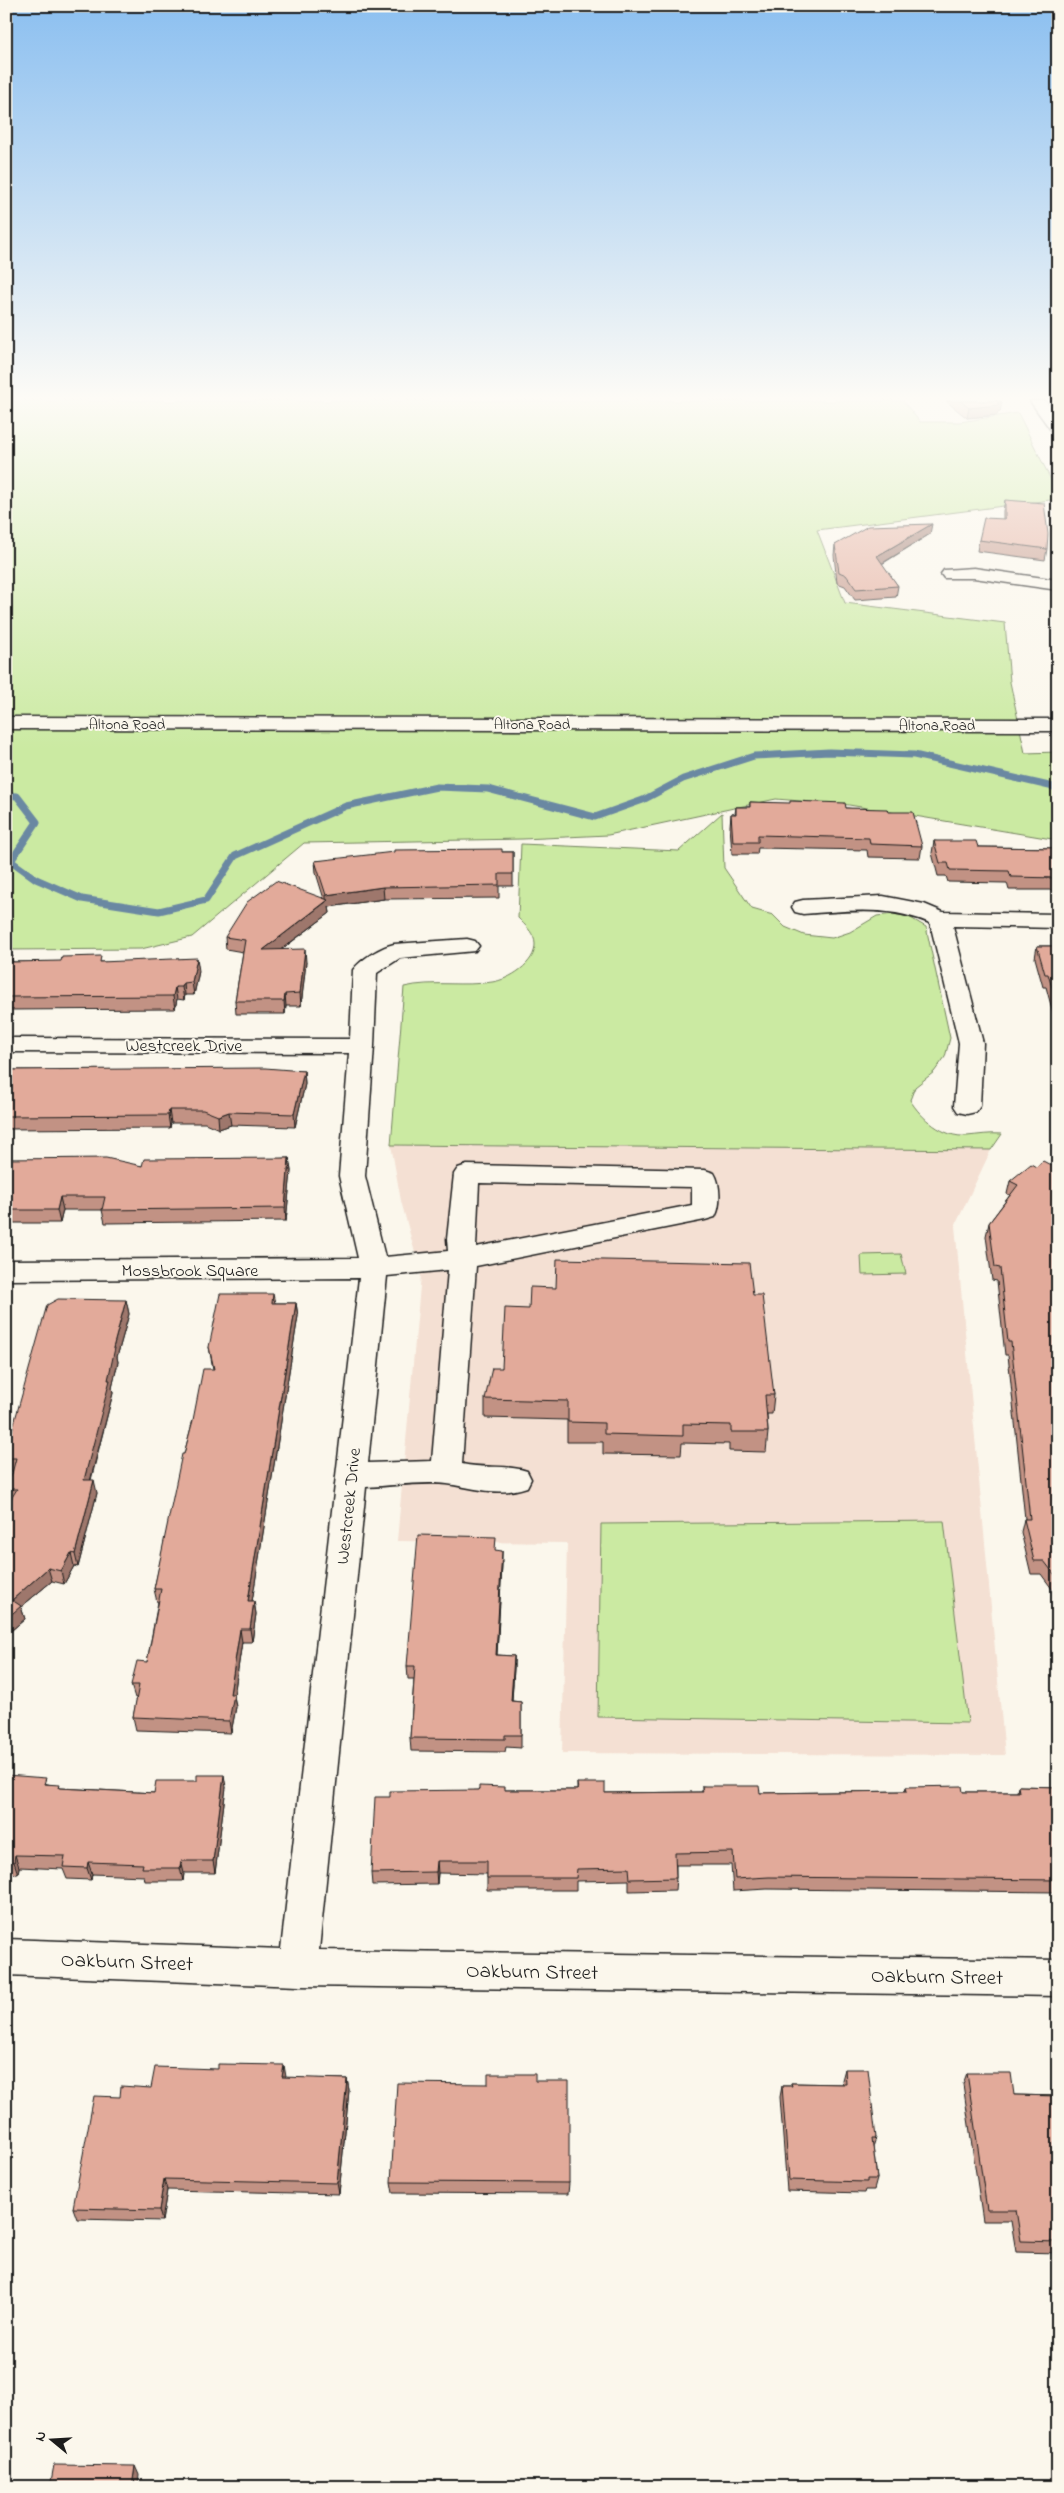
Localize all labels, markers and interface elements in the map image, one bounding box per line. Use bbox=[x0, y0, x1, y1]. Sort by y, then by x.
street label: Altona Road bbox=[89, 714, 166, 736]
street label: Altona Road bbox=[494, 714, 571, 736]
street label: Altona Road bbox=[899, 715, 976, 737]
street label: Westcreek Drive bbox=[126, 1034, 243, 1060]
street label: Mossbrook Square bbox=[122, 1259, 259, 1285]
street label: Westcreek Drive bbox=[331, 1446, 369, 1566]
street label: Oakburn Street bbox=[60, 1946, 194, 1980]
street label: Oakburn Street bbox=[466, 1957, 598, 1989]
street label: Oakburn Street bbox=[871, 1962, 1003, 1994]
north arrow bbox=[28, 2416, 78, 2466]
text: N bbox=[30, 2429, 53, 2444]

